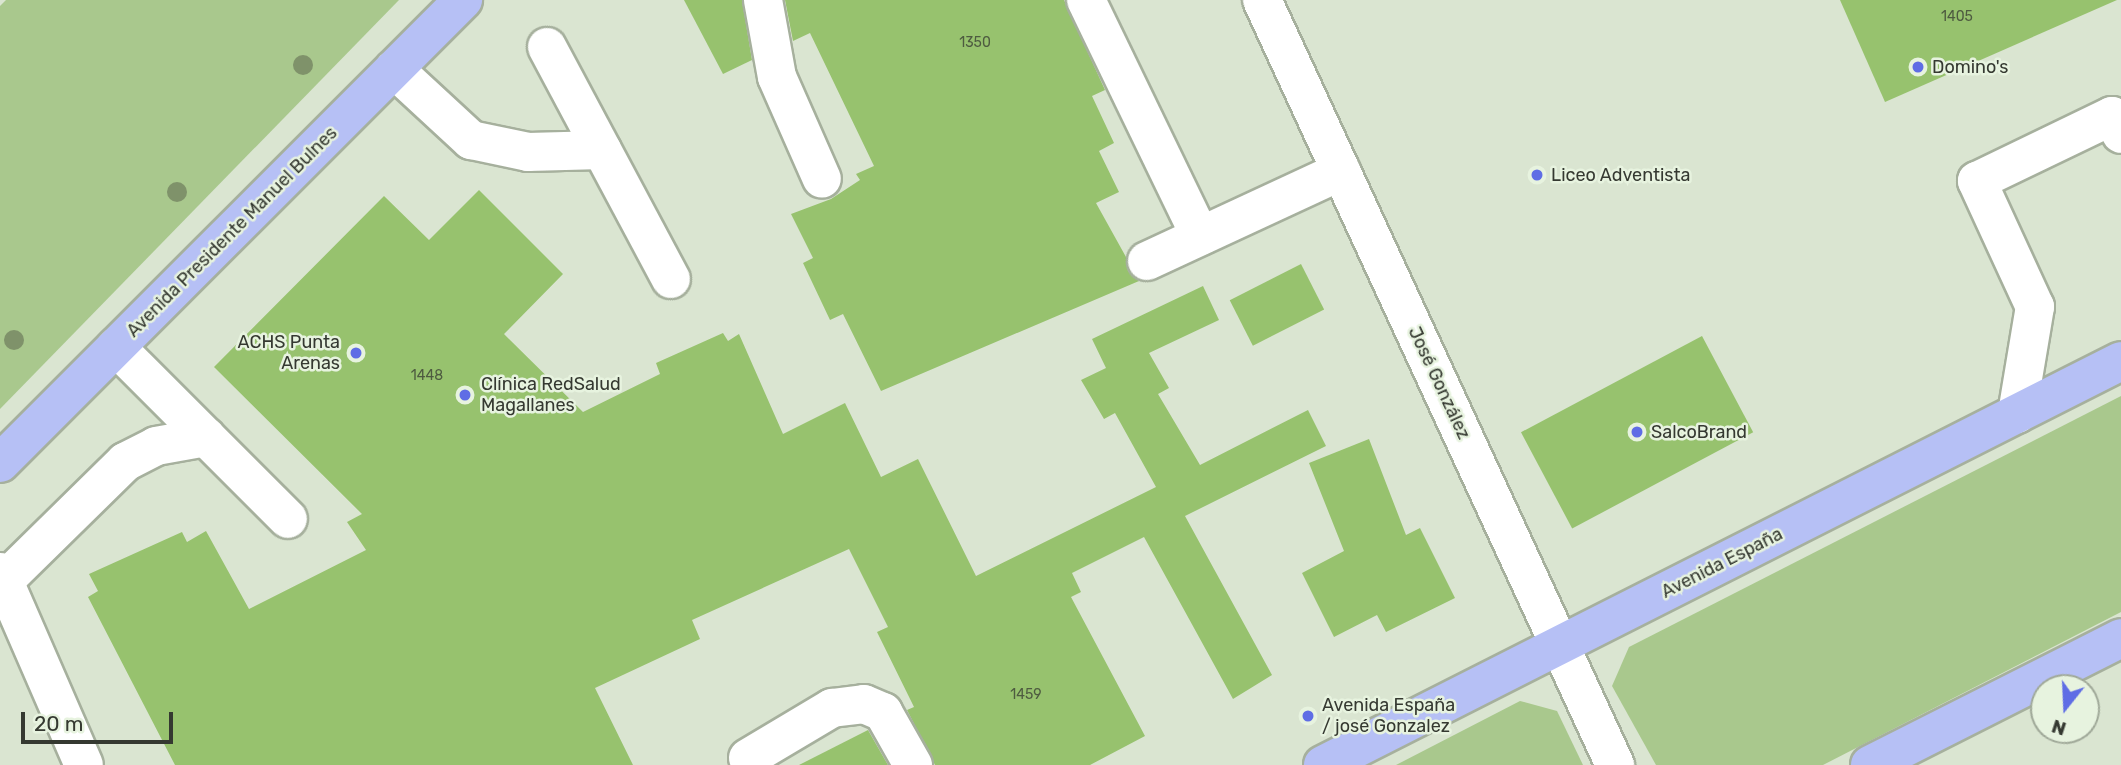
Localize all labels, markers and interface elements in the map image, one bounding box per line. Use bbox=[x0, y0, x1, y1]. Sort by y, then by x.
house number: 1405 bbox=[1941, 9, 1973, 25]
house number: 1350 bbox=[959, 35, 991, 51]
place label: Domino's bbox=[1932, 56, 2009, 78]
marker: Domino's bbox=[1910, 59, 1926, 75]
street label: Avenida Presidente Manuel Bulnes bbox=[122, 122, 342, 342]
place label: Liceo Adventista bbox=[1551, 164, 1691, 186]
marker: Liceo Adventista bbox=[1529, 167, 1545, 183]
street label: José González bbox=[1404, 323, 1474, 443]
place label: ACHS Punta Arenas bbox=[238, 332, 340, 374]
marker: ACHS Punta Arenas bbox=[346, 343, 366, 363]
house number: 1448 bbox=[411, 368, 443, 384]
place label: Clínica RedSalud Magallanes bbox=[481, 374, 621, 416]
marker: Clínica RedSalud Magallanes bbox=[455, 385, 475, 405]
place label: SalcoBrand bbox=[1651, 421, 1747, 443]
marker: SalcoBrand bbox=[1629, 424, 1645, 440]
street label: Avenida España bbox=[1658, 523, 1786, 603]
north arrow bbox=[2030, 674, 2100, 744]
house number: 1459 bbox=[1010, 687, 1042, 703]
place label: Avenida España / josé Gonzalez bbox=[1322, 695, 1455, 738]
scale bar bbox=[24, 698, 177, 742]
marker: Avenida España / josé Gonzalez bbox=[1300, 708, 1316, 724]
text: 20 m bbox=[34, 711, 83, 736]
text: N bbox=[2049, 714, 2069, 741]

